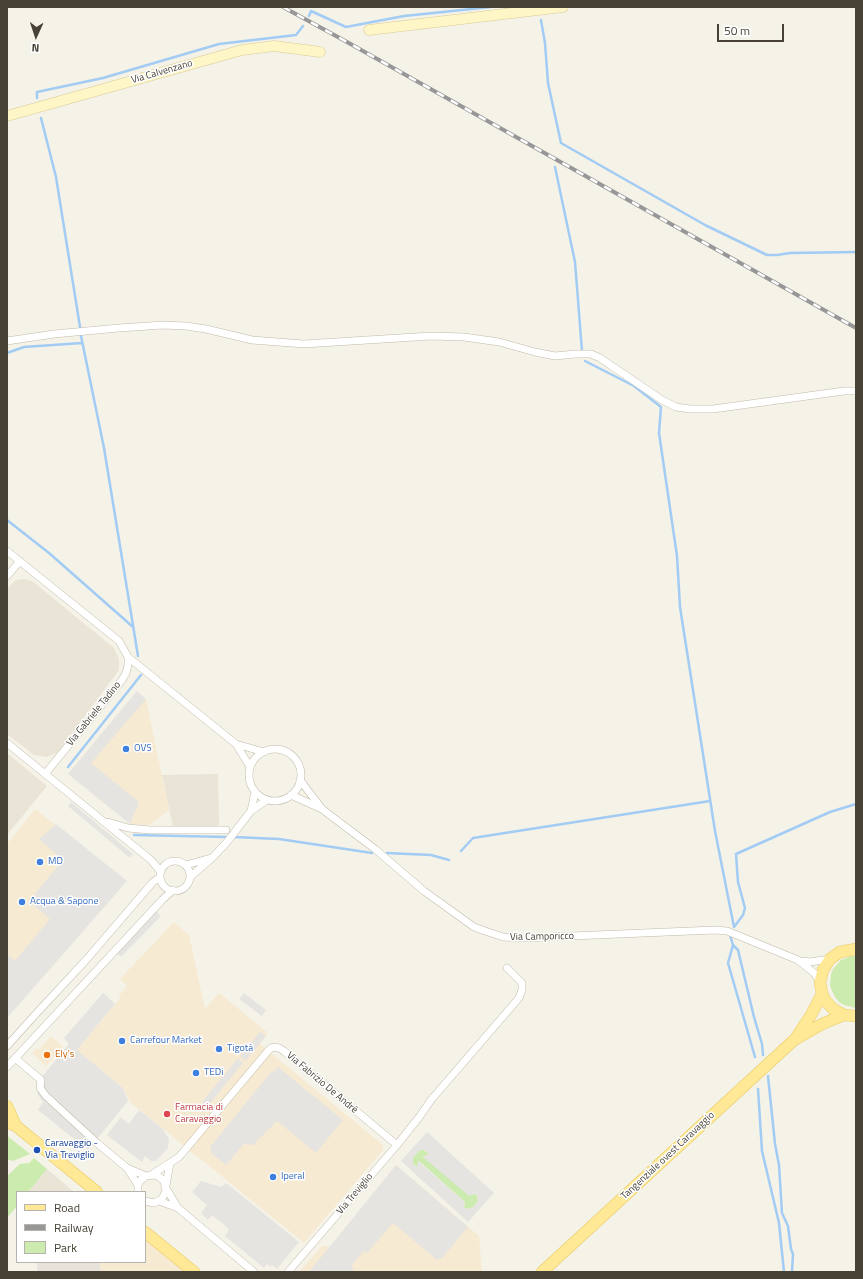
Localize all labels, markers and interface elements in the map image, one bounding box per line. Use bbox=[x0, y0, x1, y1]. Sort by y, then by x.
north arrow bbox=[16, 16, 56, 56]
scale bar bbox=[719, 16, 786, 42]
text: 50 m bbox=[724, 21, 750, 40]
text: N bbox=[31, 40, 40, 56]
street label: Via Calvenzano bbox=[130, 58, 194, 86]
street label: Via Gabriele Tadino bbox=[64, 679, 124, 749]
place label: OVS bbox=[134, 743, 152, 755]
marker: OVS bbox=[121, 744, 131, 754]
place label: MD bbox=[48, 856, 63, 868]
marker: MD bbox=[35, 857, 45, 867]
place label: Acqua & Sapone bbox=[30, 896, 98, 908]
marker: Acqua & Sapone bbox=[17, 897, 27, 907]
street label: Via Camporicco bbox=[510, 930, 574, 944]
place label: Carrefour Market bbox=[130, 1035, 202, 1047]
marker: Carrefour Market bbox=[117, 1036, 127, 1046]
place label: Tigotà bbox=[227, 1043, 253, 1055]
marker: Tigotà bbox=[214, 1044, 224, 1054]
place label: Ely's bbox=[55, 1049, 74, 1061]
marker: Ely's bbox=[42, 1050, 52, 1060]
street label: Via Fabrizio De André bbox=[284, 1050, 360, 1116]
place label: TEDi bbox=[204, 1067, 223, 1079]
marker: TEDi bbox=[191, 1068, 201, 1078]
place label: Farmacia di Caravaggio bbox=[175, 1102, 223, 1126]
marker: Farmacia di Caravaggio bbox=[162, 1109, 172, 1119]
street label: Tangenziale ovest Caravaggio bbox=[619, 1110, 717, 1202]
place label: Caravaggio - Via Treviglio bbox=[45, 1138, 98, 1162]
marker: Caravaggio - Via Treviglio bbox=[32, 1145, 42, 1155]
place label: Iperal bbox=[281, 1171, 305, 1183]
street label: Via Treviglio bbox=[334, 1171, 376, 1217]
marker: Iperal bbox=[268, 1172, 278, 1182]
legend bbox=[16, 1191, 146, 1263]
text: Road bbox=[54, 1198, 80, 1217]
text: Railway bbox=[54, 1218, 94, 1237]
text: Park bbox=[54, 1238, 77, 1257]

